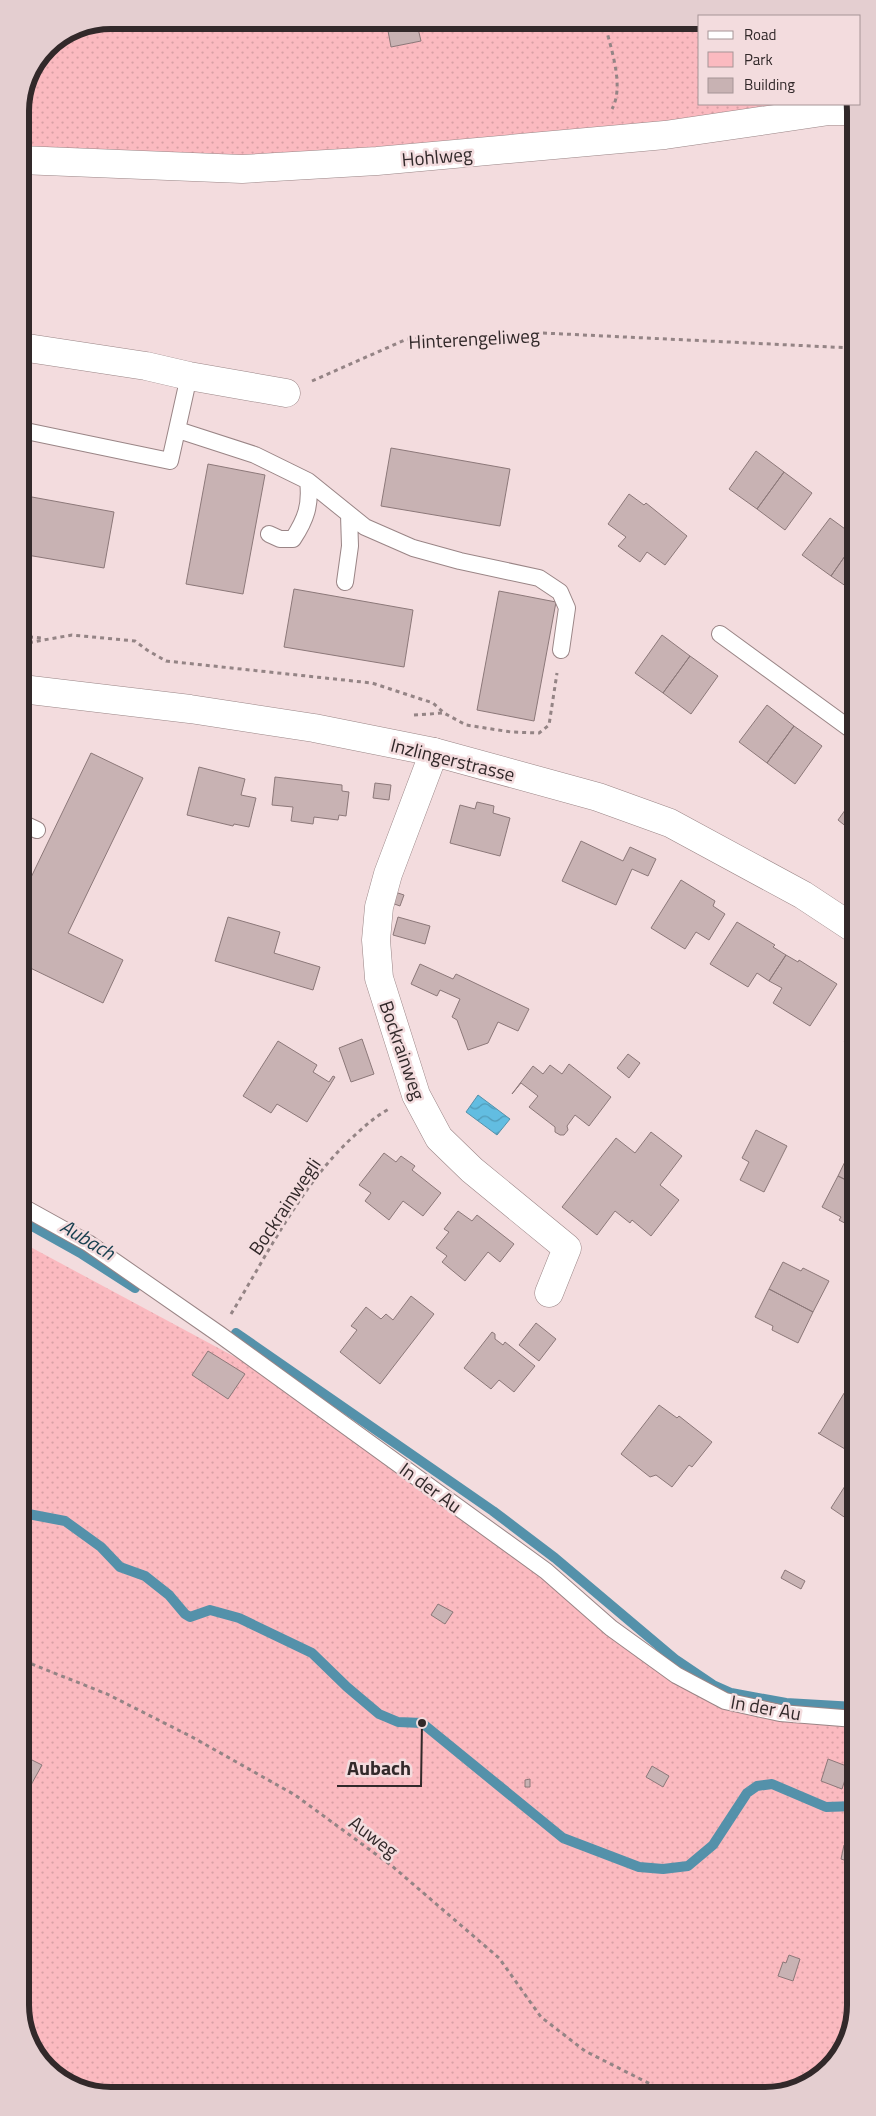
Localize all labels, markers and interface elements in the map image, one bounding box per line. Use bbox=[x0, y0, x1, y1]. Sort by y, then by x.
legend bbox=[698, 15, 861, 105]
text: Road bbox=[744, 23, 776, 46]
text: Park bbox=[744, 48, 773, 71]
text: Building bbox=[744, 73, 795, 96]
street label: Hohlweg bbox=[400, 138, 474, 174]
street label: Hinterengeliweg bbox=[408, 320, 541, 356]
street label: Inzlingerstrasse bbox=[388, 730, 518, 788]
street label: Bockrainweg bbox=[372, 996, 434, 1104]
street label: Bockrainwegli bbox=[241, 1152, 327, 1260]
water label: Aubach bbox=[55, 1211, 122, 1268]
street label: In der Au bbox=[394, 1454, 468, 1520]
street label: In der Au bbox=[729, 1687, 803, 1727]
callout: Aubach bbox=[337, 1751, 421, 1786]
text: Aubach bbox=[347, 1752, 411, 1783]
street label: Auweg bbox=[343, 1808, 405, 1864]

